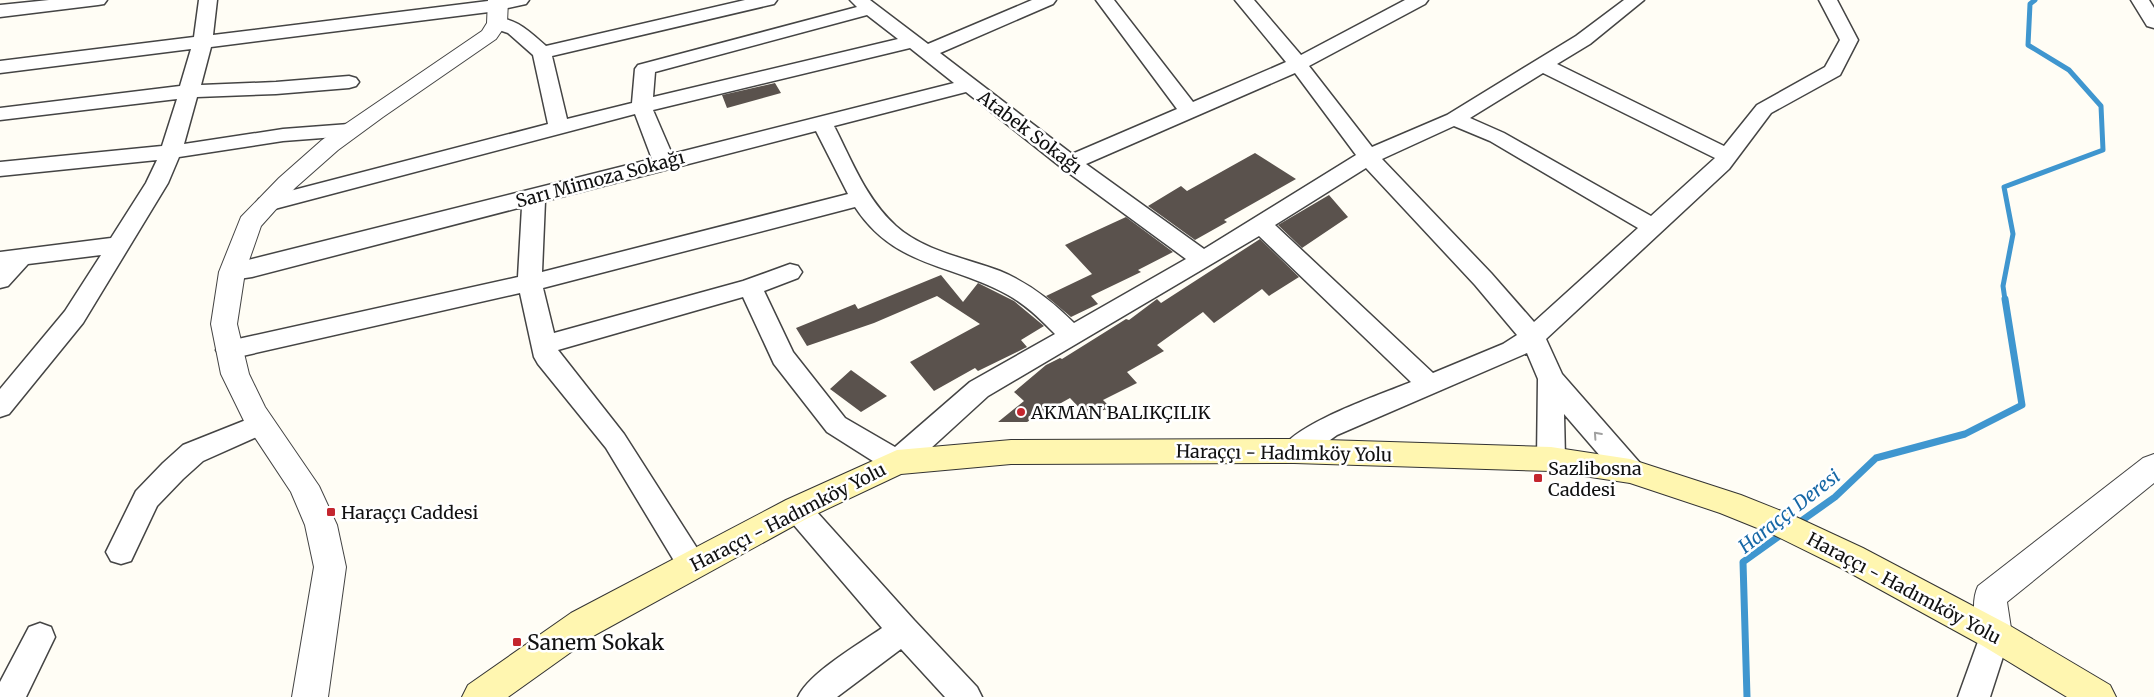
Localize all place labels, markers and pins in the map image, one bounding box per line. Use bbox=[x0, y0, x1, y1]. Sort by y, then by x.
place label: AKMAN BALIKÇILIK bbox=[1030, 401, 1210, 424]
marker: AKMAN BALIKÇILIK bbox=[1015, 406, 1027, 418]
place label: Sazlibosna Caddesi bbox=[1548, 457, 1642, 501]
marker: Sazlibosna Caddesi bbox=[1532, 472, 1544, 484]
place label: Haraççı Caddesi bbox=[341, 501, 478, 524]
marker: Haraççı Caddesi bbox=[325, 506, 337, 518]
place label: Sanem Sokak bbox=[527, 629, 665, 656]
marker: Sanem Sokak bbox=[511, 636, 523, 648]

